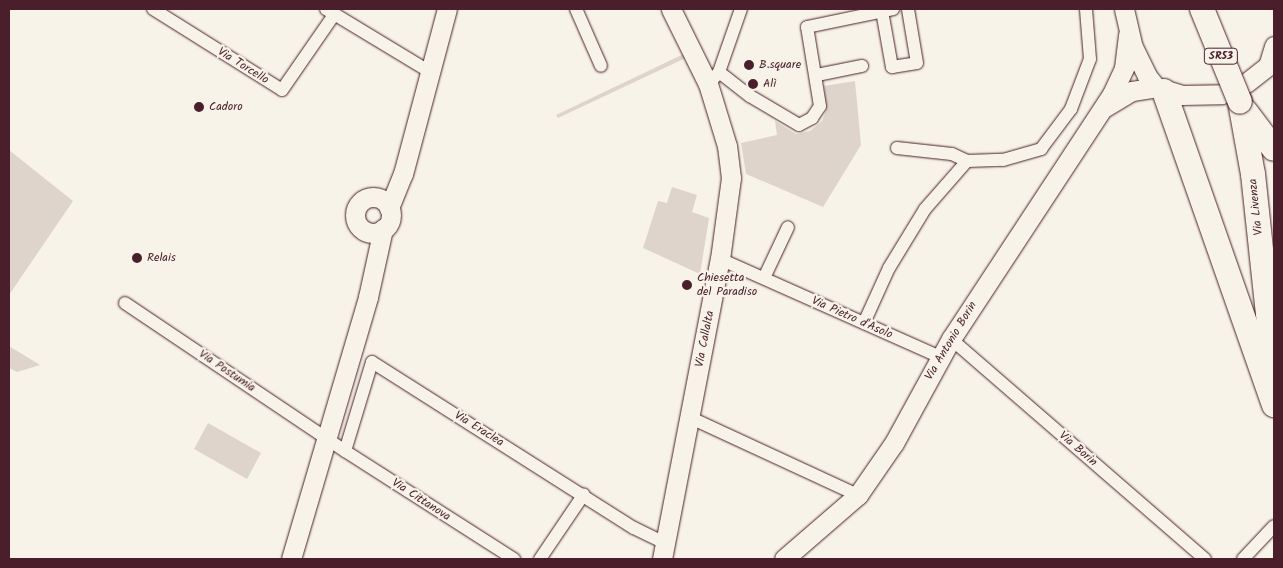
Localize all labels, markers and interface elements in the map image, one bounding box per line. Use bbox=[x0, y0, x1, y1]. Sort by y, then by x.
street label: Via Torcello bbox=[215, 45, 271, 87]
road number: SR53 bbox=[1204, 48, 1238, 64]
place label: B.square bbox=[759, 58, 801, 72]
marker: B.square bbox=[743, 59, 755, 71]
place label: Alì bbox=[763, 77, 776, 91]
marker: Alì bbox=[747, 78, 759, 90]
place label: Cadoro bbox=[209, 100, 243, 114]
marker: Cadoro bbox=[193, 101, 205, 113]
street label: Via Livenza bbox=[1246, 178, 1266, 236]
place label: Relais bbox=[147, 251, 176, 265]
marker: Relais bbox=[131, 252, 143, 264]
place label: Chiesetta del Paradiso bbox=[697, 271, 757, 299]
marker: Chiesetta del Paradiso bbox=[681, 279, 693, 291]
street label: Via Pietro d'Asolo bbox=[809, 294, 895, 342]
street label: Via Antonio Borin bbox=[922, 299, 980, 383]
street label: Via Callalta bbox=[692, 310, 718, 368]
street label: Via Postumia bbox=[196, 347, 258, 395]
street label: Via Eraclea bbox=[452, 408, 506, 450]
street label: Via Borin bbox=[1056, 428, 1100, 470]
street label: Via Cittanova bbox=[389, 476, 453, 524]

